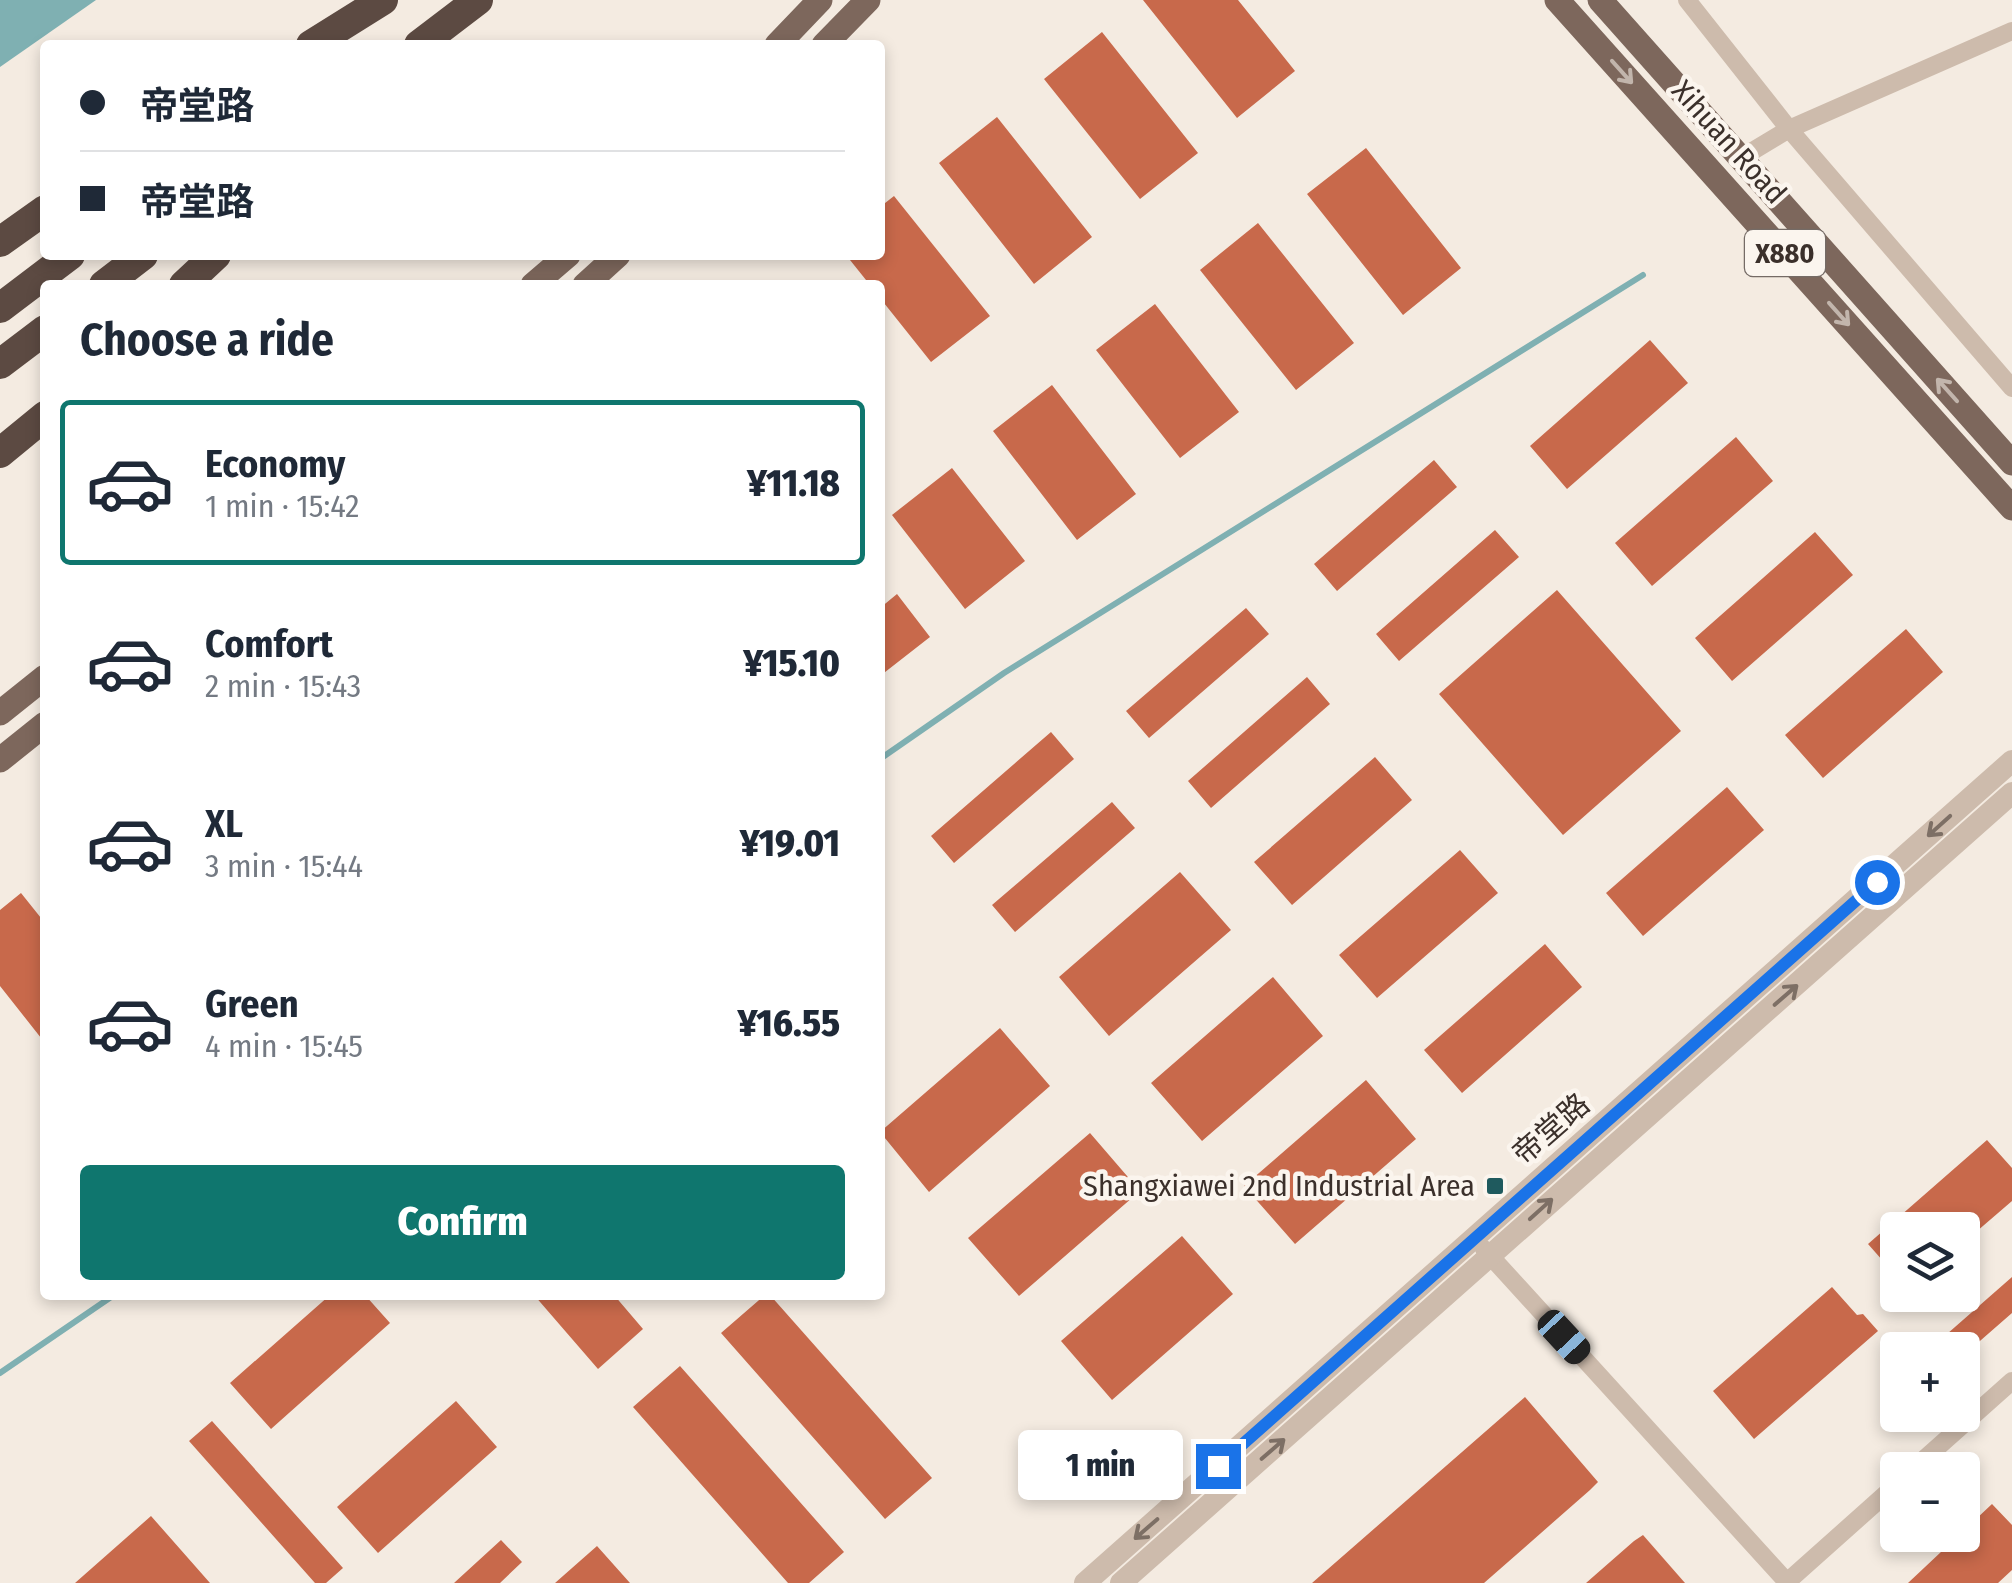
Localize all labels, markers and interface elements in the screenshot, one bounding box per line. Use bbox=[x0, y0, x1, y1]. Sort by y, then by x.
one-way arrow bbox=[1610, 59, 1633, 84]
street label: Xihuan Road bbox=[1664, 73, 1794, 211]
text: 帝堂路 bbox=[140, 83, 254, 129]
text: 帝堂路 bbox=[140, 179, 254, 225]
road number: X880 bbox=[1745, 230, 1825, 276]
one-way arrow bbox=[1827, 301, 1850, 326]
text: Choose a ride bbox=[80, 313, 334, 367]
one-way arrow bbox=[1936, 378, 1959, 403]
icon: car bbox=[85, 438, 175, 528]
text: Economy bbox=[205, 441, 345, 487]
text: ¥11.18 bbox=[747, 460, 840, 506]
text: 1 min · 15:42 bbox=[205, 487, 359, 525]
icon: car bbox=[85, 618, 175, 708]
text: Comfort bbox=[205, 621, 333, 667]
text: ¥15.10 bbox=[743, 640, 840, 686]
text: 2 min · 15:43 bbox=[205, 667, 361, 705]
icon: car bbox=[85, 798, 175, 888]
text: XL bbox=[205, 801, 243, 847]
one-way arrow bbox=[1927, 814, 1952, 837]
text: ¥19.01 bbox=[740, 820, 840, 866]
text: 3 min · 15:44 bbox=[205, 847, 363, 885]
route start bbox=[1855, 860, 1900, 905]
icon: car bbox=[85, 978, 175, 1068]
text: Green bbox=[205, 981, 299, 1027]
one-way arrow bbox=[1772, 984, 1798, 1006]
text: ¥16.55 bbox=[737, 1000, 840, 1046]
text: 4 min · 15:45 bbox=[205, 1027, 363, 1065]
street label: 帝堂路 bbox=[1505, 1086, 1597, 1172]
button: Confirm bbox=[80, 1165, 845, 1280]
place label: Shangxiawei 2nd Industrial Area bbox=[1083, 1168, 1475, 1204]
marker: Shangxiawei 2nd Industrial Area bbox=[1484, 1175, 1506, 1197]
one-way arrow bbox=[1528, 1198, 1553, 1221]
map controls bbox=[1880, 1212, 1980, 1552]
button: layers bbox=[1880, 1212, 1980, 1312]
car bbox=[1533, 1305, 1595, 1369]
button: + bbox=[1880, 1332, 1980, 1432]
callout: 1 min bbox=[1018, 1431, 1183, 1501]
one-way arrow bbox=[1260, 1438, 1285, 1461]
route end bbox=[1196, 1444, 1241, 1489]
text: 1 min bbox=[1066, 1446, 1135, 1484]
button: − bbox=[1880, 1452, 1980, 1552]
one-way arrow bbox=[1134, 1518, 1159, 1541]

